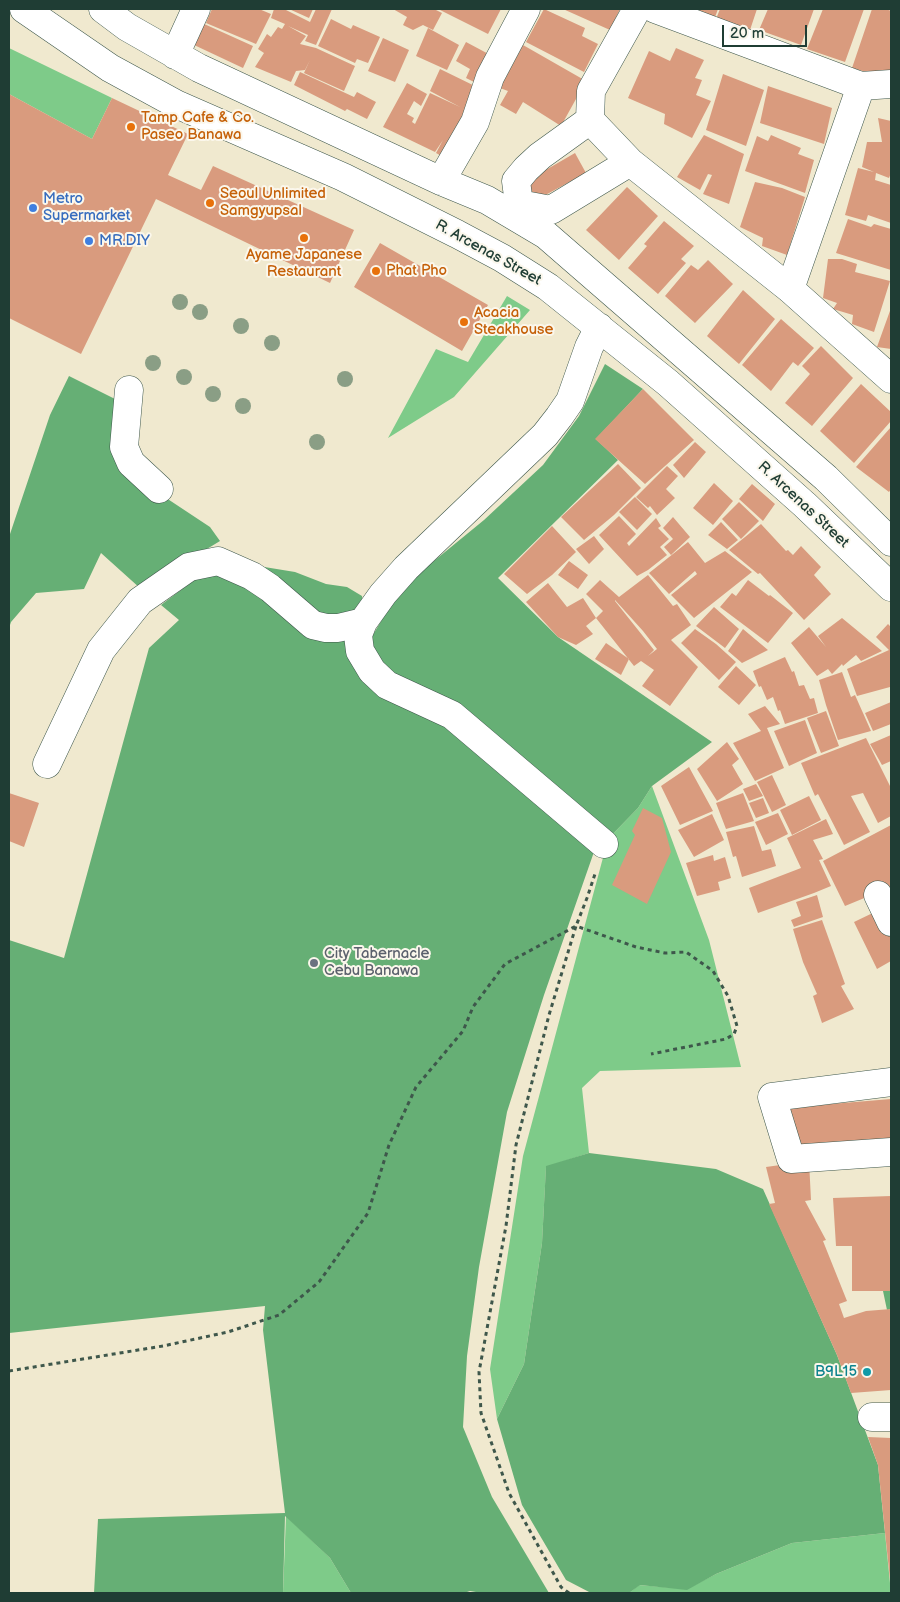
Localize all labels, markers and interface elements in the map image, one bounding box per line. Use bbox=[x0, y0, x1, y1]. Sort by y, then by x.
scale bar bbox=[725, 15, 810, 47]
text: 20 m bbox=[730, 24, 764, 43]
place label: Tamp Cafe & Co. Paseo Banawa bbox=[141, 109, 254, 144]
marker: Tamp Cafe & Co. Paseo Banawa bbox=[125, 121, 137, 133]
place label: Seoul Unlimited Samgyupsal bbox=[220, 185, 326, 220]
place label: Metro Supermarket bbox=[43, 190, 130, 225]
marker: Seoul Unlimited Samgyupsal bbox=[204, 197, 216, 209]
marker: Metro Supermarket bbox=[27, 202, 39, 214]
street label: R. Arcenas Street bbox=[432, 216, 544, 290]
place label: MR.DIY bbox=[99, 232, 150, 250]
marker: Ayame Japanese Restaurant bbox=[298, 232, 310, 244]
marker: MR.DIY bbox=[83, 235, 95, 247]
place label: Ayame Japanese Restaurant bbox=[246, 246, 362, 281]
place label: Phat Pho bbox=[386, 262, 447, 280]
marker: Phat Pho bbox=[370, 265, 382, 277]
place label: Acacia Steakhouse bbox=[474, 304, 553, 339]
marker: Acacia Steakhouse bbox=[458, 316, 470, 328]
street label: R. Arcenas Street bbox=[754, 458, 852, 552]
place label: City Tabernacle Cebu Banawa bbox=[324, 945, 429, 980]
marker: City Tabernacle Cebu Banawa bbox=[308, 957, 320, 969]
place label: B9L15 bbox=[815, 1363, 857, 1381]
marker: B9L15 bbox=[861, 1366, 873, 1378]

